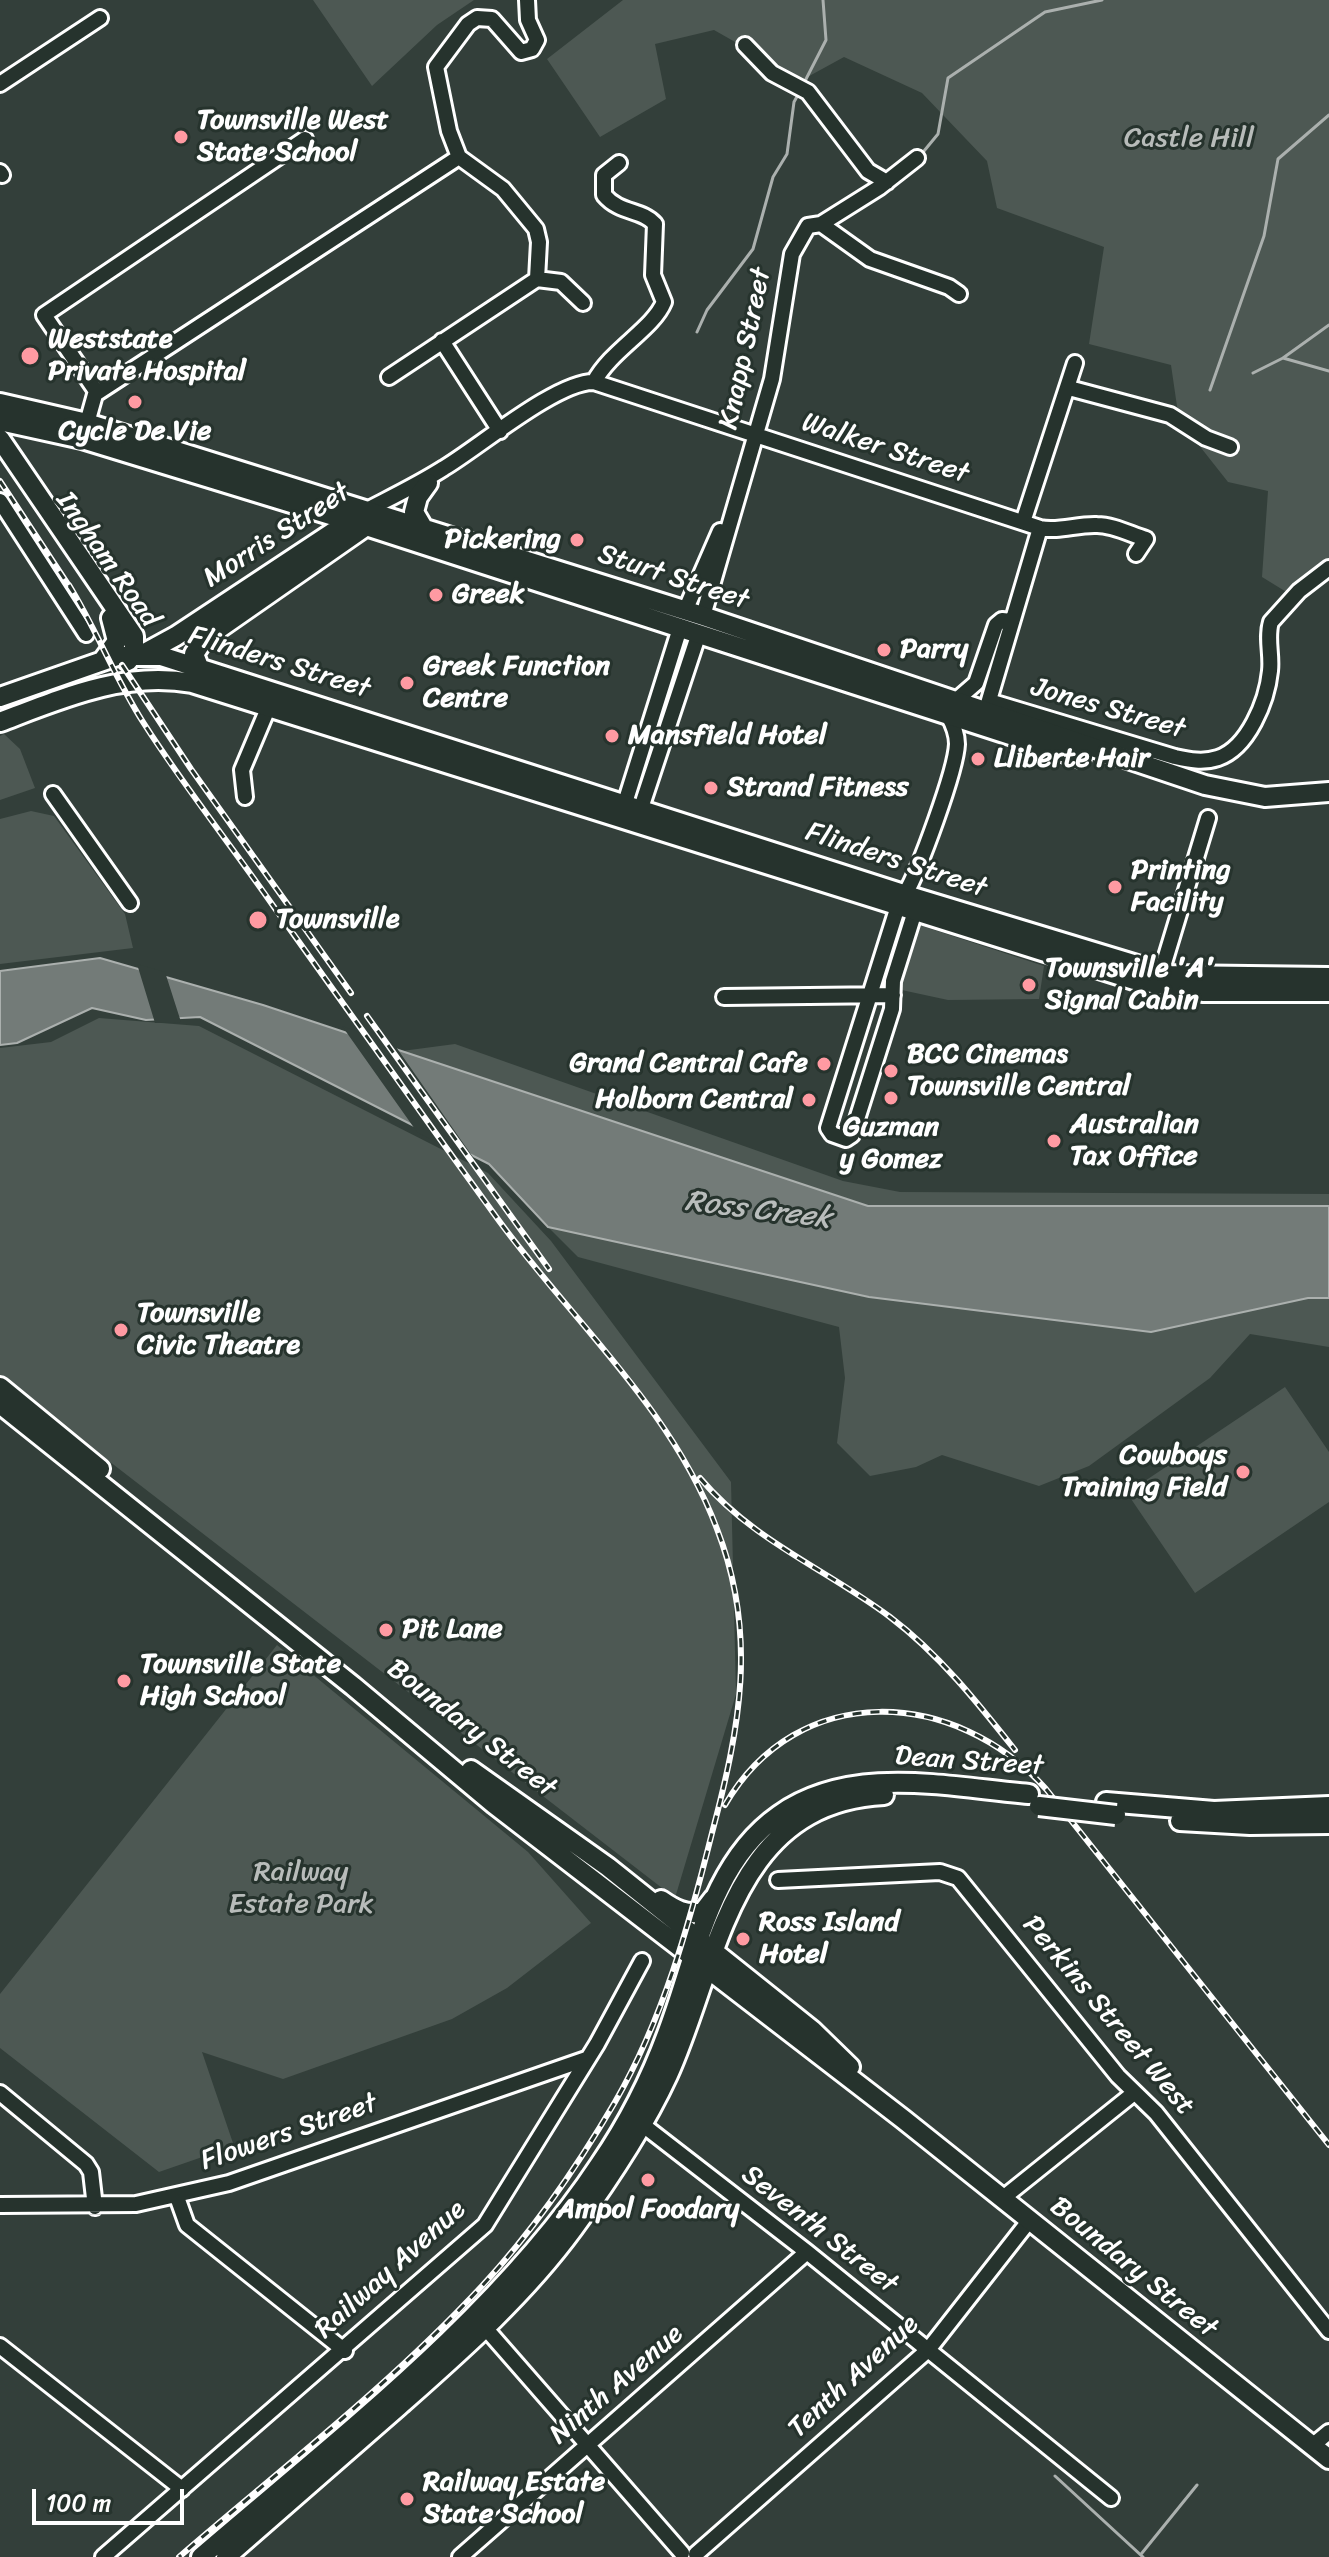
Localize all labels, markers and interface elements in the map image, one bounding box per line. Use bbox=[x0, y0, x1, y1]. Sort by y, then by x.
place label: Townsville West State School bbox=[197, 104, 389, 170]
park label: Castle Hill bbox=[1124, 122, 1254, 156]
marker: Townsville West State School bbox=[172, 128, 190, 146]
street label: Knapp Street bbox=[712, 265, 780, 433]
place label: Weststate Private Hospital bbox=[48, 323, 246, 389]
marker: Weststate Private Hospital bbox=[19, 345, 41, 367]
marker: Cycle De Vie bbox=[126, 393, 144, 411]
street label: Walker Street bbox=[798, 406, 972, 492]
place label: Cycle De Vie bbox=[59, 415, 211, 449]
street label: Morris Street bbox=[197, 476, 357, 596]
street label: Ingham Road bbox=[48, 486, 166, 634]
place label: Pickering bbox=[445, 523, 561, 557]
marker: Pickering bbox=[568, 531, 586, 549]
street label: Sturt Street bbox=[594, 538, 752, 618]
place label: Greek bbox=[452, 578, 525, 612]
marker: Greek bbox=[427, 586, 445, 604]
street label: Flinders Street bbox=[184, 619, 374, 707]
place label: Parry bbox=[900, 633, 968, 667]
marker: Parry bbox=[875, 641, 893, 659]
place label: Greek Function Centre bbox=[423, 650, 610, 716]
street label: Jones Street bbox=[1027, 671, 1189, 747]
marker: Greek Function Centre bbox=[398, 674, 416, 692]
place label: Mansfield Hotel bbox=[628, 719, 827, 753]
marker: Mansfield Hotel bbox=[603, 727, 621, 745]
place label: Lliberte Hair bbox=[994, 742, 1150, 776]
marker: Lliberte Hair bbox=[969, 750, 987, 768]
place label: Strand Fitness bbox=[727, 771, 909, 805]
marker: Strand Fitness bbox=[702, 779, 720, 797]
street label: Flinders Street bbox=[801, 816, 991, 906]
place label: Printing Facility bbox=[1131, 854, 1231, 920]
marker: Printing Facility bbox=[1106, 878, 1124, 896]
place label: Townsville bbox=[276, 903, 399, 937]
marker: Townsville bbox=[247, 909, 269, 931]
place label: Townsville 'A' Signal Cabin bbox=[1045, 952, 1215, 1018]
marker: Townsville 'A' Signal Cabin bbox=[1020, 976, 1038, 994]
place label: BCC Cinemas Townsville Central bbox=[907, 1038, 1130, 1104]
place label: Grand Central Cafe bbox=[570, 1047, 808, 1081]
marker: Grand Central Cafe bbox=[815, 1055, 833, 1073]
marker: BCC Cinemas Townsville Central bbox=[882, 1062, 900, 1080]
place label: Holborn Central bbox=[595, 1083, 793, 1117]
marker: Guzman y Gomez bbox=[882, 1089, 900, 1107]
marker: Holborn Central bbox=[800, 1091, 818, 1109]
place label: Australian Tax Office bbox=[1070, 1108, 1199, 1174]
place label: Guzman y Gomez bbox=[840, 1111, 942, 1177]
marker: Australian Tax Office bbox=[1045, 1132, 1063, 1150]
water label: Ross Creek bbox=[683, 1184, 833, 1238]
place label: Townsville Civic Theatre bbox=[137, 1297, 300, 1363]
marker: Townsville Civic Theatre bbox=[112, 1321, 130, 1339]
place label: Cowboys Training Field bbox=[1061, 1439, 1227, 1505]
marker: Cowboys Training Field bbox=[1234, 1463, 1252, 1481]
place label: Pit Lane bbox=[402, 1613, 503, 1647]
marker: Pit Lane bbox=[377, 1621, 395, 1639]
place label: Townsville State High School bbox=[140, 1648, 341, 1714]
street label: Boundary Street bbox=[380, 1653, 562, 1805]
marker: Townsville State High School bbox=[115, 1672, 133, 1690]
street label: Dean Street bbox=[894, 1740, 1044, 1784]
park label: Railway Estate Park bbox=[228, 1856, 374, 1922]
place label: Ross Island Hotel bbox=[759, 1906, 899, 1972]
street label: Perkins Street West bbox=[1015, 1909, 1201, 2123]
marker: Ross Island Hotel bbox=[734, 1930, 752, 1948]
street label: Flowers Street bbox=[196, 2087, 382, 2179]
street label: Seventh Street bbox=[734, 2159, 904, 2301]
marker: Ampol Foodary bbox=[639, 2171, 657, 2189]
street label: Boundary Street bbox=[1043, 2190, 1223, 2346]
place label: Ampol Foodary bbox=[557, 2193, 739, 2227]
street label: Railway Avenue bbox=[309, 2194, 473, 2346]
street label: Tenth Avenue bbox=[782, 2308, 926, 2446]
street label: Ninth Avenue bbox=[543, 2318, 691, 2452]
place label: Railway Estate State School bbox=[423, 2466, 605, 2532]
scale bar bbox=[36, 2473, 188, 2523]
text: 100 m bbox=[46, 2482, 111, 2524]
marker: Railway Estate State School bbox=[398, 2490, 416, 2508]

